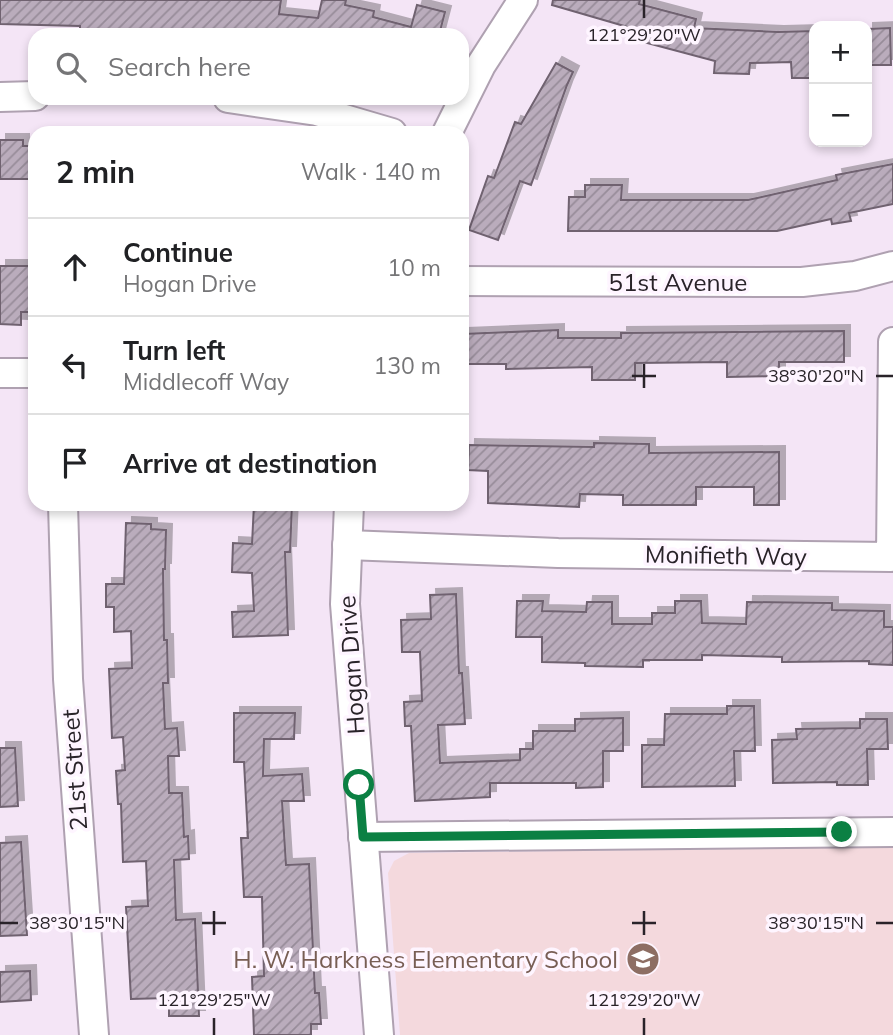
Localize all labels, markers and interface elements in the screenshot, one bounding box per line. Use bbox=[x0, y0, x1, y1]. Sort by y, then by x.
map controls bbox=[809, 21, 872, 147]
button: + bbox=[809, 21, 872, 84]
text: 121°29'20"W bbox=[587, 23, 701, 46]
search box bbox=[28, 28, 469, 105]
icon: search bbox=[52, 48, 90, 86]
text: Search here bbox=[108, 50, 251, 83]
button: − bbox=[809, 84, 872, 147]
text: 2 min bbox=[56, 153, 135, 191]
text: Walk · 140 m bbox=[301, 157, 441, 186]
text: Continue bbox=[123, 236, 233, 269]
icon: ahead bbox=[56, 248, 94, 286]
text: 10 m bbox=[387, 253, 441, 282]
street label: 51st Avenue bbox=[609, 267, 747, 297]
text: Hogan Drive bbox=[123, 269, 256, 298]
text: Turn left bbox=[123, 334, 225, 367]
icon: left bbox=[56, 346, 94, 384]
text: 130 m bbox=[373, 351, 441, 380]
text: 38°30'20"N bbox=[768, 364, 864, 387]
text: Middlecoff Way bbox=[123, 367, 289, 396]
icon: arrive bbox=[56, 444, 94, 482]
text: Arrive at destination bbox=[123, 447, 378, 480]
street label: Monifieth Way bbox=[645, 539, 807, 571]
street label: Hogan Drive bbox=[331, 594, 371, 736]
street label: 21st Street bbox=[55, 708, 93, 832]
route start bbox=[343, 769, 374, 800]
route end bbox=[826, 816, 857, 847]
text: 38°30'15"N bbox=[29, 911, 125, 934]
text: 38°30'15"N bbox=[768, 911, 864, 934]
school or university icon: H. W. Harkness Elementary School bbox=[624, 940, 662, 978]
place label: H. W. Harkness Elementary School bbox=[233, 944, 618, 974]
text: 121°29'25"W bbox=[157, 988, 271, 1011]
text: 121°29'20"W bbox=[587, 988, 701, 1011]

